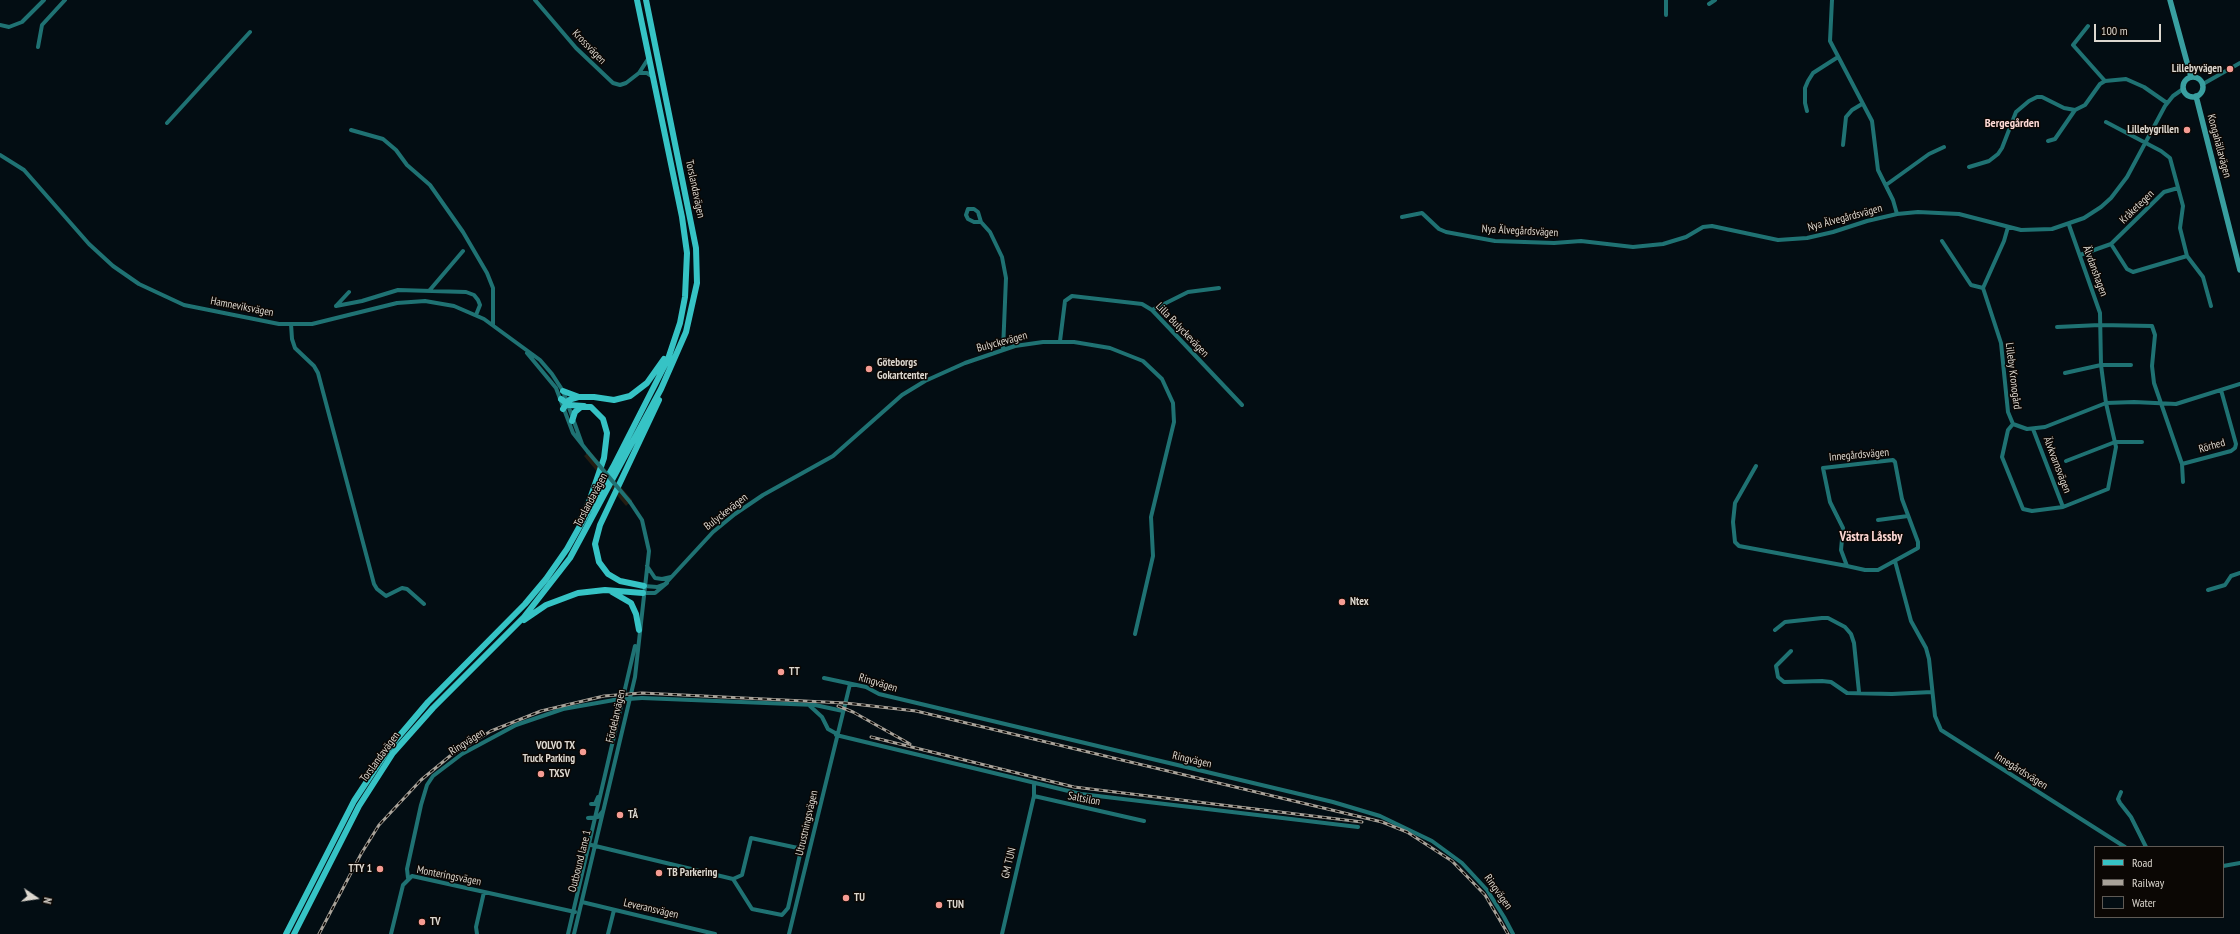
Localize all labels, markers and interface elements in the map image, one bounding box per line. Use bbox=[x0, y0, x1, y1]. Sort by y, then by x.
scale bar bbox=[2096, 16, 2163, 42]
text: 100 m bbox=[2101, 23, 2128, 38]
street label: Krossvägen bbox=[569, 27, 609, 67]
place label: Lillebyvägen bbox=[2172, 62, 2222, 76]
marker: Lillebyvägen bbox=[2225, 64, 2235, 74]
street label: Kongahällavägen bbox=[2204, 113, 2234, 179]
district label: Bergegården bbox=[1985, 117, 2039, 131]
place label: Lillebygrillen bbox=[2127, 123, 2179, 137]
marker: Lillebygrillen bbox=[2182, 125, 2192, 135]
street label: Torslandavägen bbox=[682, 159, 708, 219]
street label: Kråketegen bbox=[2117, 187, 2157, 227]
street label: Nya Älvegårdsvägen bbox=[1806, 202, 1884, 234]
street label: Nya Älvegårdsvägen bbox=[1481, 222, 1559, 240]
street label: Älvdanshagen bbox=[2080, 244, 2110, 298]
street label: Hamneviksvägen bbox=[209, 294, 275, 320]
street label: Lilla Bulyckevägen bbox=[1153, 300, 1211, 360]
street label: Bulyckevägen bbox=[975, 329, 1029, 355]
street label: Lilleby Kronogård bbox=[2002, 342, 2024, 410]
place label: Göteborgs Gokartcenter bbox=[877, 356, 928, 382]
marker: Göteborgs Gokartcenter bbox=[864, 364, 874, 374]
street label: Älvkvarnsvägen bbox=[2040, 435, 2074, 495]
street label: Rörhed bbox=[2197, 436, 2227, 456]
street label: Innegårdsvägen bbox=[1828, 446, 1890, 464]
street label: Torslandavägen bbox=[571, 471, 611, 529]
street label: Bulyckevägen bbox=[701, 491, 751, 533]
district label: Västra Låssby bbox=[1840, 529, 1902, 545]
place label: Ntex bbox=[1350, 595, 1369, 609]
marker: Ntex bbox=[1337, 597, 1347, 607]
place label: TT bbox=[789, 665, 800, 679]
marker: TT bbox=[776, 667, 786, 677]
street label: Ringvägen bbox=[857, 671, 899, 695]
street label: Fördelarvägen bbox=[603, 688, 629, 744]
street label: Ringvägen bbox=[447, 726, 487, 758]
street label: Torslandavägen bbox=[357, 729, 403, 785]
place label: VOLVO TX Truck Parking bbox=[522, 739, 575, 765]
marker: VOLVO TX Truck Parking bbox=[578, 747, 588, 757]
street label: Ringvägen bbox=[1171, 749, 1213, 771]
street label: Innegårdsvägen bbox=[1992, 749, 2050, 793]
place label: TXSV bbox=[549, 767, 570, 781]
marker: TXSV bbox=[536, 769, 546, 779]
street label: Utrustningsvägen bbox=[793, 789, 821, 857]
street label: Saltsilon bbox=[1067, 789, 1101, 809]
place label: TÅ bbox=[628, 808, 638, 822]
marker: TÅ bbox=[615, 810, 625, 820]
street label: Outbound lane 1 bbox=[566, 829, 594, 893]
street label: GM TUN bbox=[999, 846, 1019, 880]
legend bbox=[2094, 846, 2224, 918]
text: Road bbox=[2132, 855, 2152, 870]
place label: TTY 1 bbox=[349, 862, 372, 876]
street label: Monteringsvägen bbox=[416, 863, 482, 889]
marker: TTY 1 bbox=[375, 864, 385, 874]
place label: TB Parkering bbox=[667, 866, 717, 880]
marker: TB Parkering bbox=[654, 868, 664, 878]
street label: Ringvägen bbox=[1481, 872, 1515, 912]
text: Railway bbox=[2132, 875, 2164, 890]
north arrow bbox=[16, 878, 56, 918]
place label: TU bbox=[854, 891, 865, 905]
marker: TU bbox=[841, 893, 851, 903]
text: Water bbox=[2132, 895, 2156, 910]
text: N bbox=[40, 896, 55, 905]
street label: Leveransvägen bbox=[622, 896, 680, 922]
place label: TUN bbox=[947, 898, 964, 912]
marker: TUN bbox=[934, 900, 944, 910]
place label: TV bbox=[430, 915, 440, 929]
marker: TV bbox=[417, 917, 427, 927]

